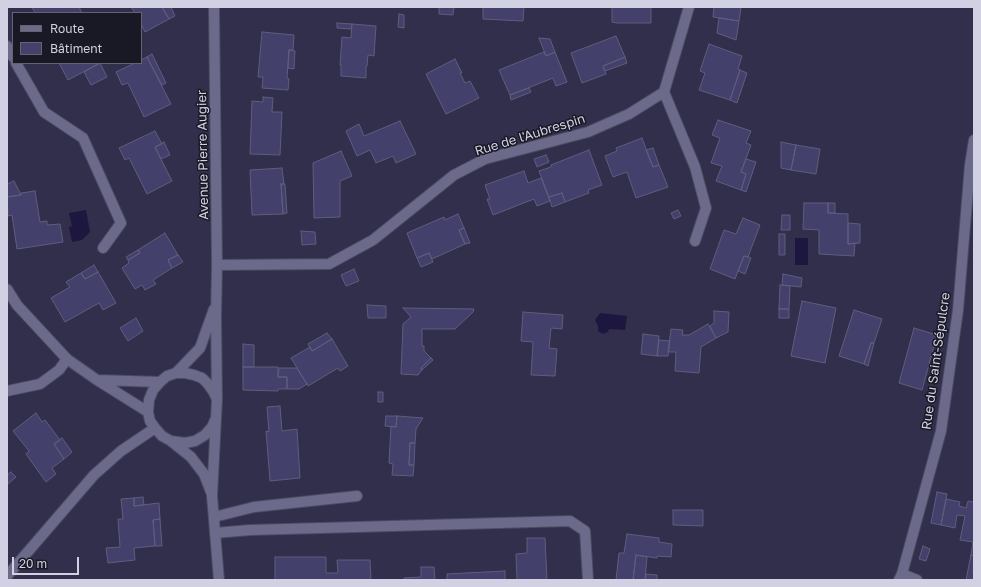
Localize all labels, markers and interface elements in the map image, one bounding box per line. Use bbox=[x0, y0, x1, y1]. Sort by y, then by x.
legend bbox=[12, 12, 142, 64]
text: Route bbox=[50, 21, 84, 36]
text: Bâtiment bbox=[50, 41, 102, 56]
street label: Avenue Pierre Augier bbox=[194, 90, 212, 220]
street label: Rue de l'Aubrespin bbox=[473, 111, 587, 159]
street label: Rue du Saint-Sépulcre bbox=[919, 291, 953, 431]
scale bar bbox=[14, 549, 81, 575]
text: 20 m bbox=[19, 556, 47, 571]

